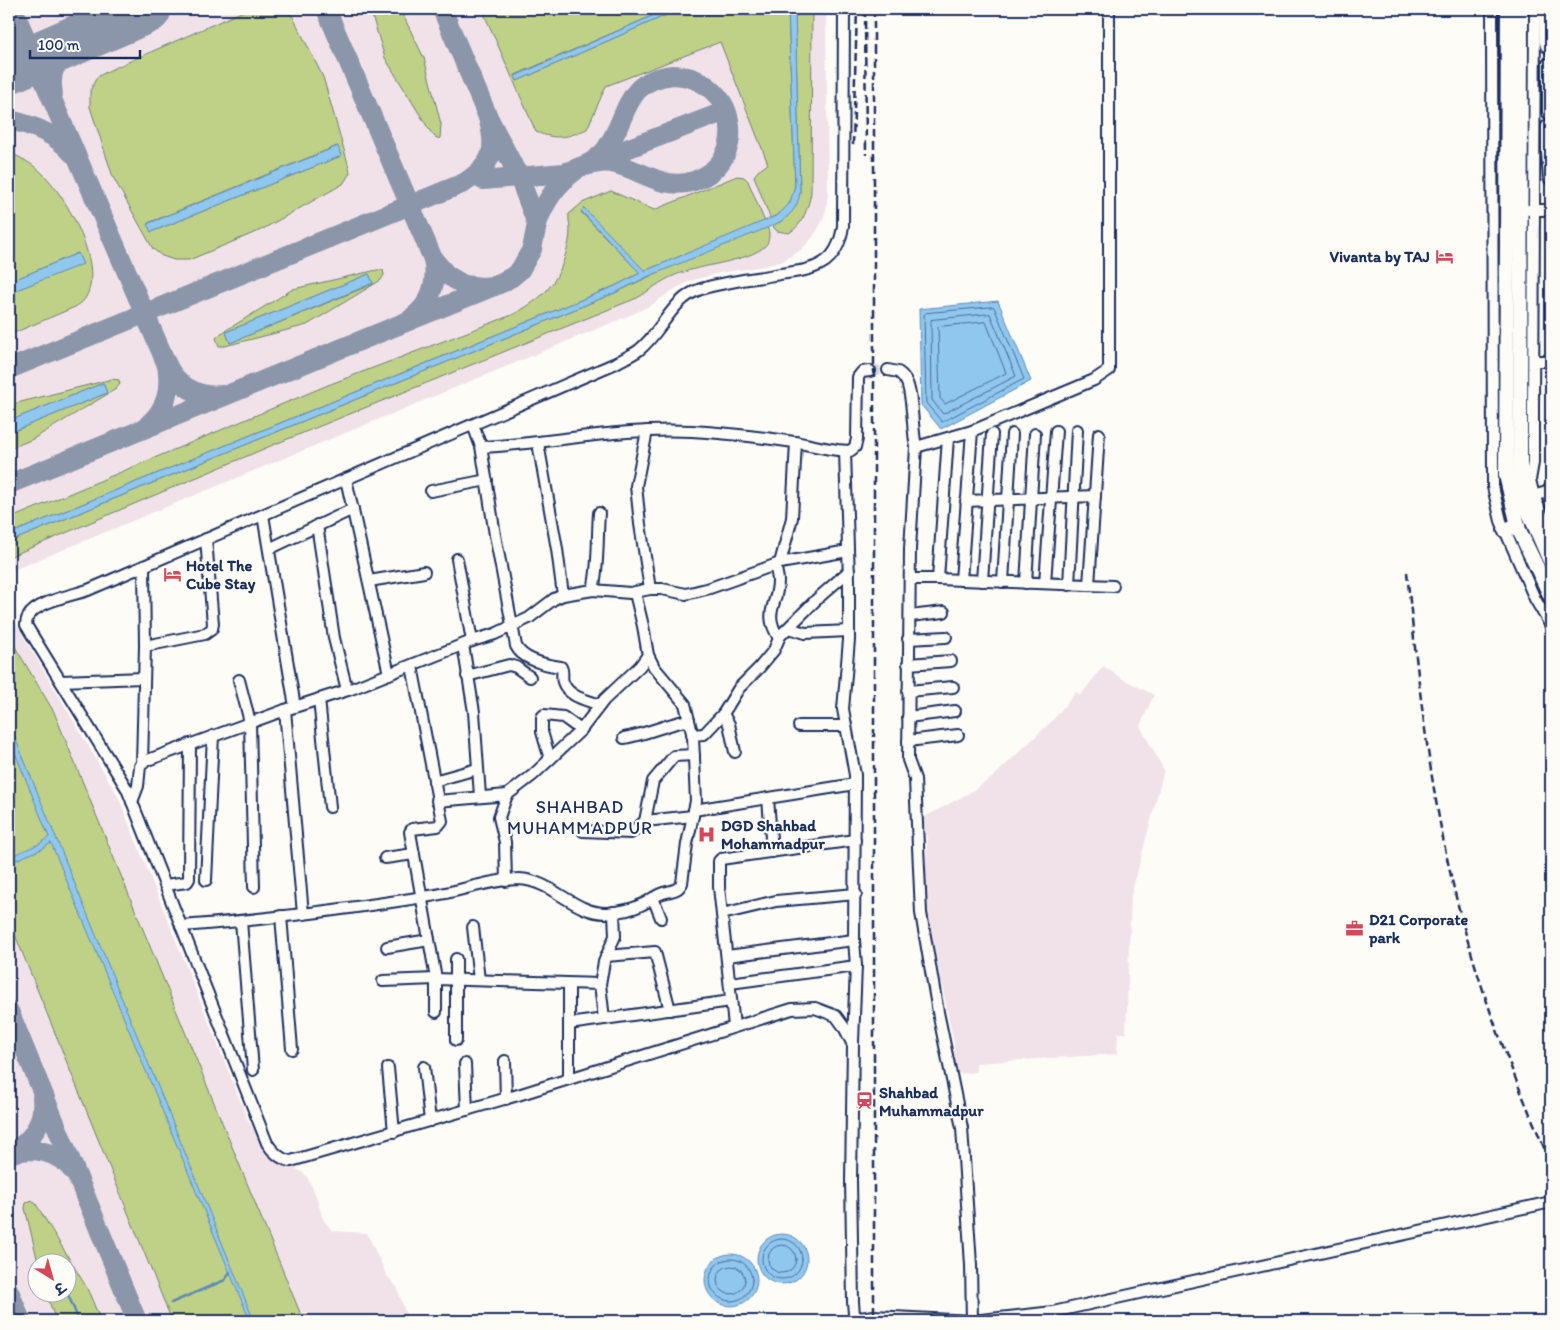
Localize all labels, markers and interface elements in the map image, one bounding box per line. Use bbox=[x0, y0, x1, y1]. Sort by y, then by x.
scale bar bbox=[30, 28, 140, 60]
text: 100 m bbox=[38, 36, 80, 54]
hotel icon: Vivanta by TAJ bbox=[1434, 246, 1454, 266]
place label: Vivanta by TAJ bbox=[1330, 247, 1430, 267]
place label: Hotel The Cube Stay bbox=[186, 556, 256, 594]
hotel icon: Hotel The Cube Stay bbox=[162, 564, 182, 584]
district label: SHAHBAD MUHAMMADPUR bbox=[507, 796, 653, 839]
place label: DGD Shahbad Mohammadpur bbox=[721, 816, 825, 854]
hospital icon: DGD Shahbad Mohammadpur bbox=[697, 824, 717, 844]
place label: D21 Corporate park bbox=[1368, 910, 1469, 948]
office icon: D21 Corporate park bbox=[1345, 918, 1365, 938]
place label: Shahbad Muhammadpur bbox=[879, 1083, 984, 1121]
station icon: Shahbad Muhammadpur bbox=[855, 1091, 875, 1111]
north arrow bbox=[28, 1252, 78, 1302]
text: उ bbox=[49, 1277, 70, 1299]

